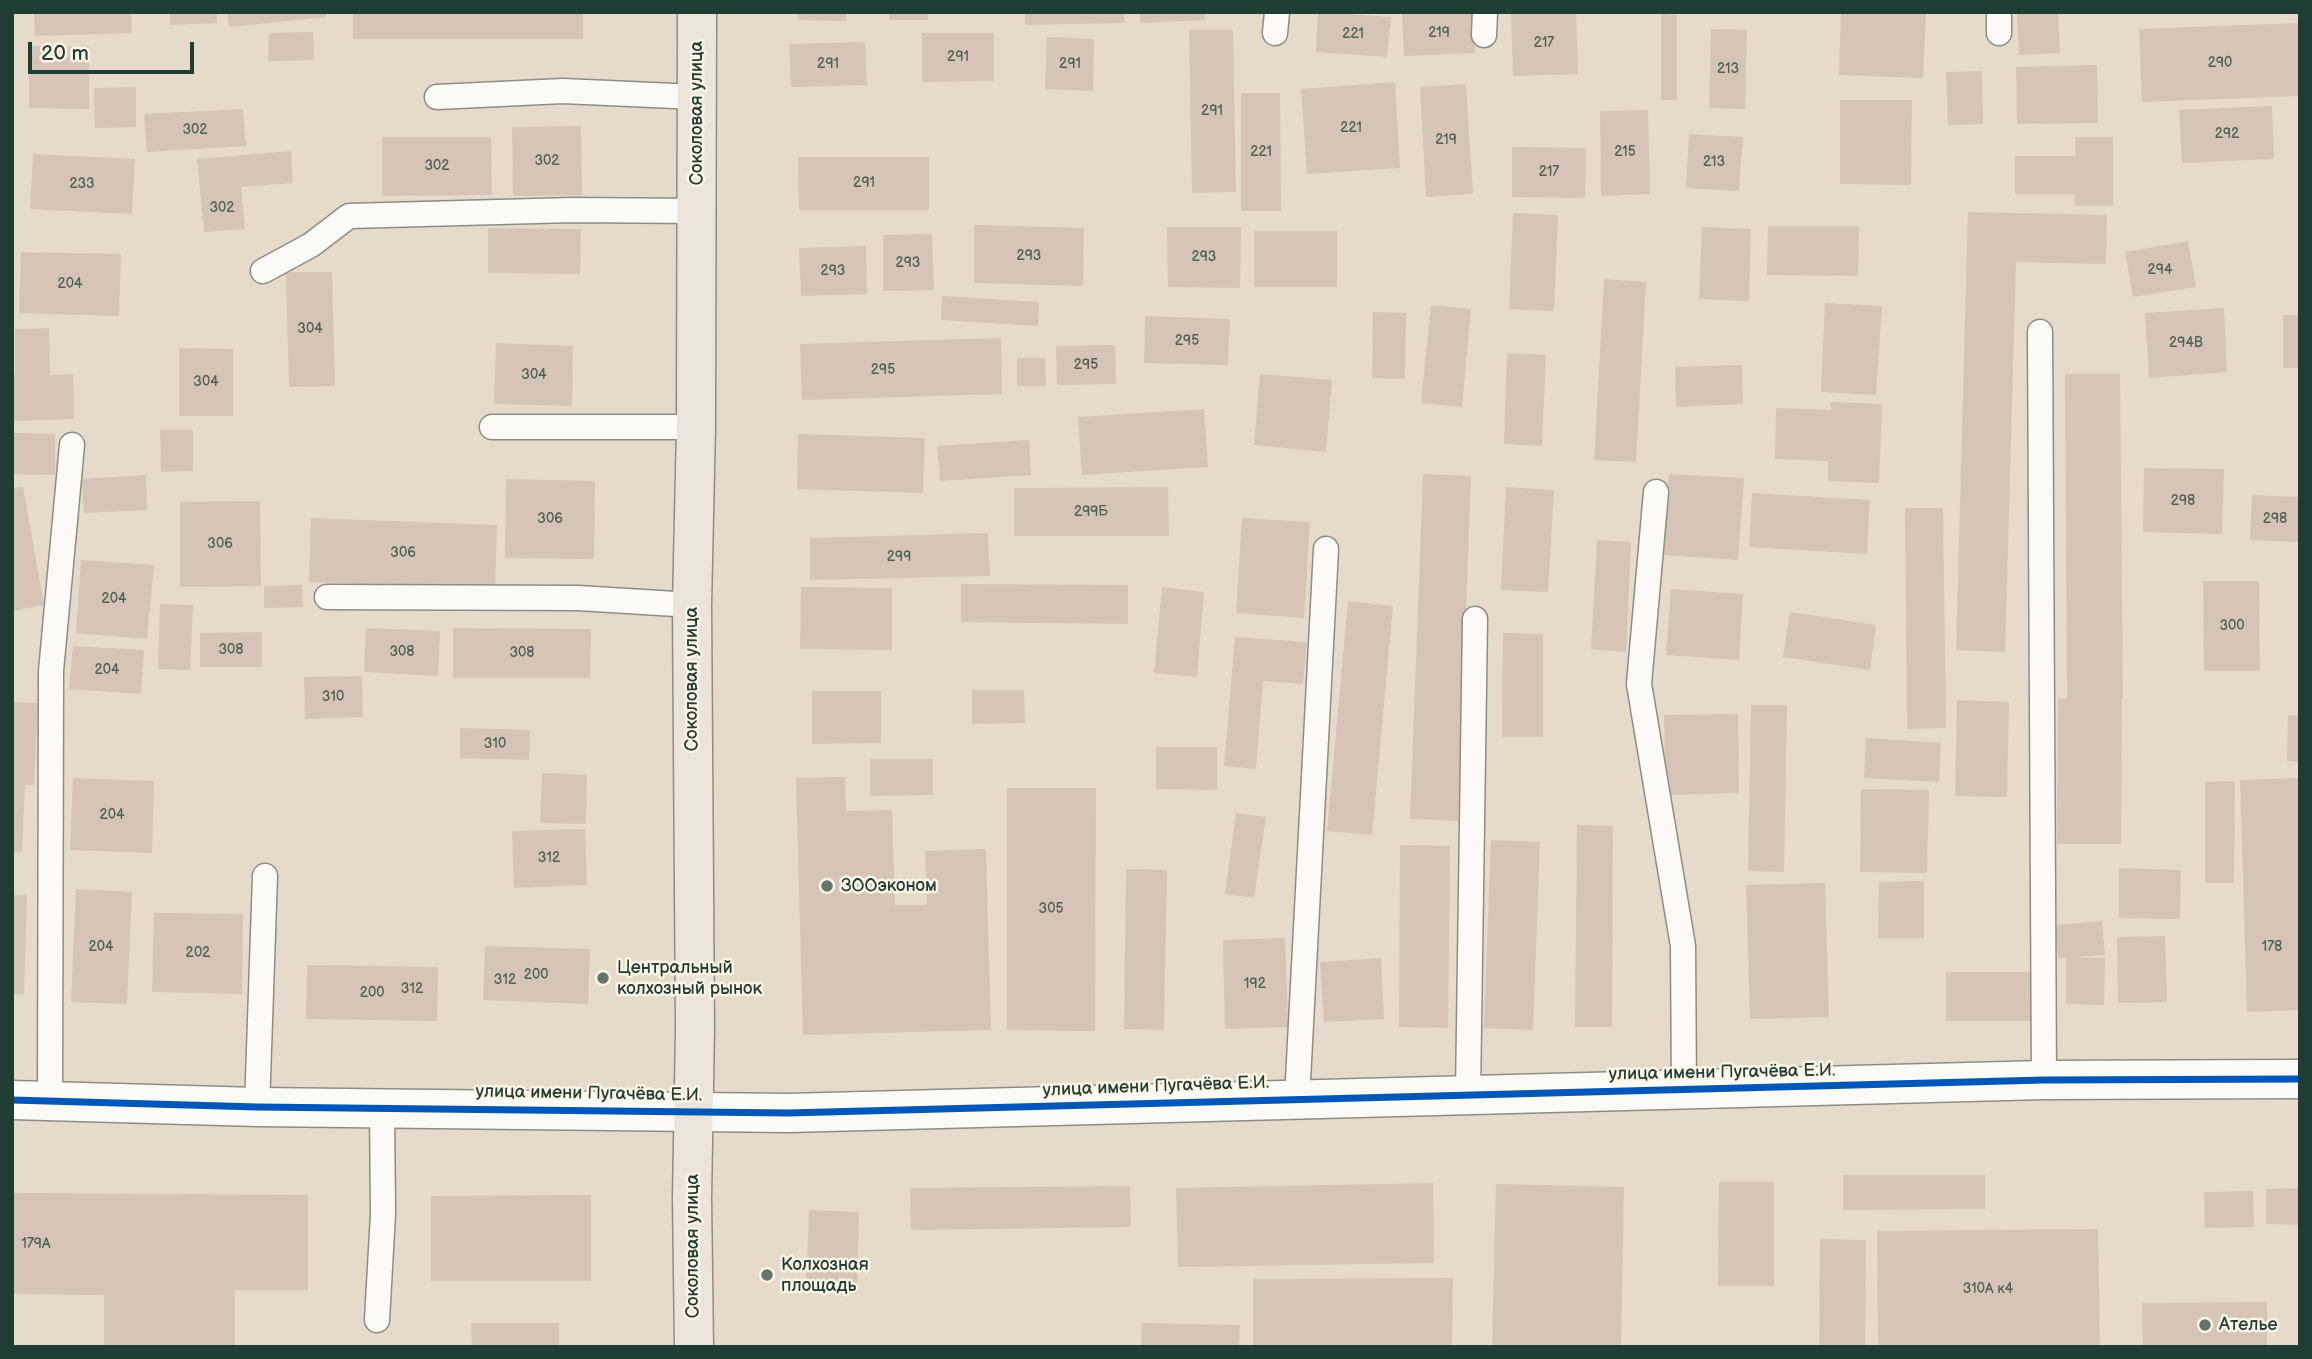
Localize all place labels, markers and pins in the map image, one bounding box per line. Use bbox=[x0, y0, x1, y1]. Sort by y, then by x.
place label: ЗООэконом bbox=[841, 875, 937, 897]
marker: ЗООэконом bbox=[819, 878, 835, 894]
place label: Центральный колхозный рынок bbox=[617, 957, 762, 1000]
marker: Центральный колхозный рынок bbox=[595, 970, 611, 986]
place label: Колхозная площадь bbox=[781, 1254, 869, 1296]
marker: Колхозная площадь bbox=[759, 1267, 775, 1283]
place label: Ателье bbox=[2219, 1314, 2277, 1336]
marker: Ателье bbox=[2197, 1317, 2213, 1333]

